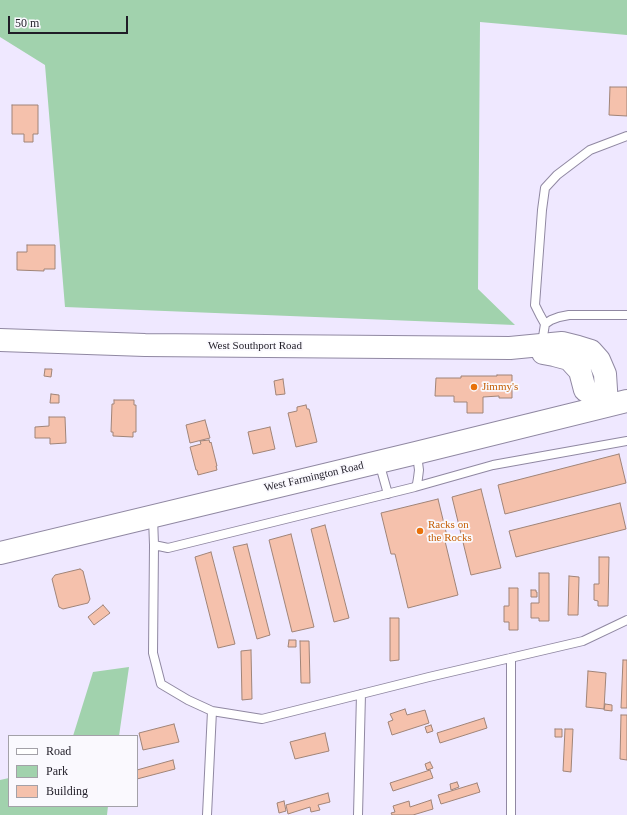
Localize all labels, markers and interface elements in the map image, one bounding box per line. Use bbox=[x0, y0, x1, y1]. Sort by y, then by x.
scale bar bbox=[10, 8, 130, 34]
text: 50 m bbox=[15, 16, 39, 30]
street label: West Southport Road bbox=[208, 339, 302, 353]
place label: Jimmy's bbox=[482, 380, 518, 394]
marker: Jimmy's bbox=[469, 382, 479, 392]
street label: West Farmington Road bbox=[263, 459, 365, 495]
place label: Racks on the Rocks bbox=[428, 518, 472, 544]
marker: Racks on the Rocks bbox=[415, 526, 425, 536]
legend bbox=[8, 735, 138, 807]
text: Road bbox=[46, 744, 71, 758]
text: Park bbox=[46, 764, 68, 778]
text: Building bbox=[46, 784, 88, 798]

